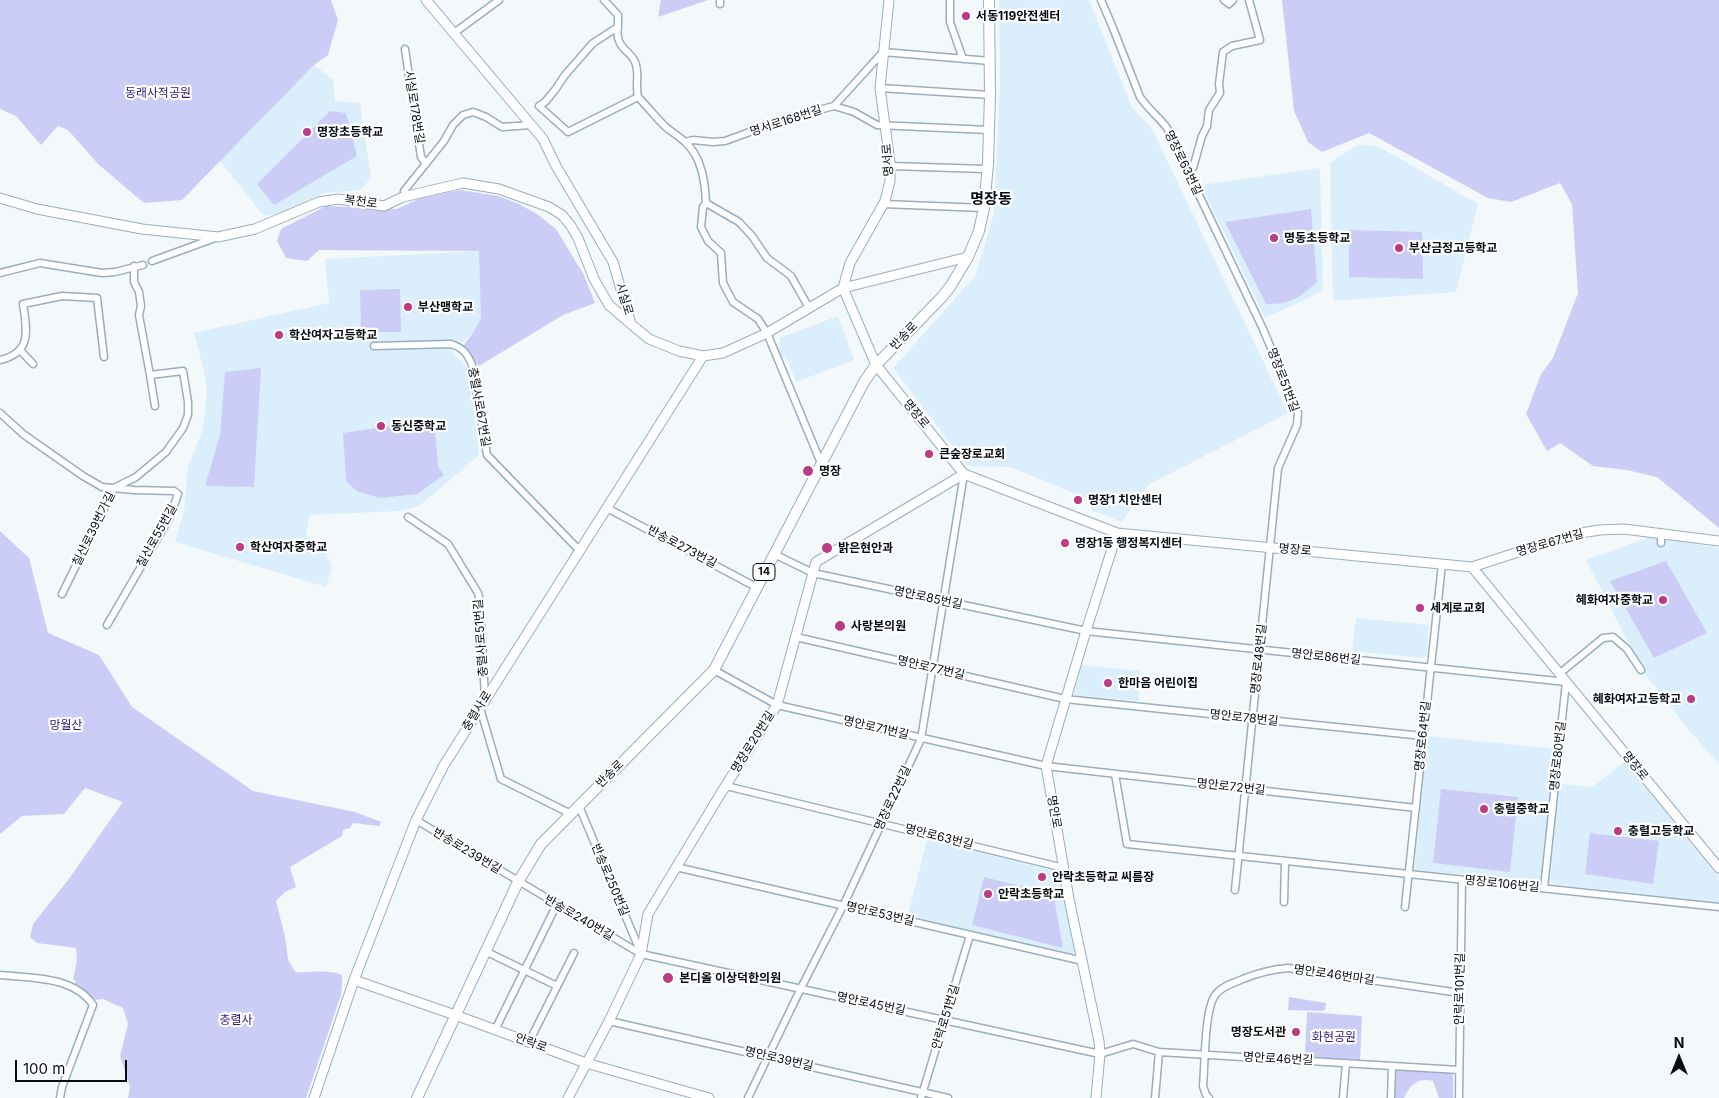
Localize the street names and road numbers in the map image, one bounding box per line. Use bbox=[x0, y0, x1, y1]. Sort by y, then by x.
street label: 시실로178번길 bbox=[401, 69, 427, 145]
street label: 명서로168번길 bbox=[748, 103, 824, 139]
street label: 명장로63번길 bbox=[1161, 128, 1205, 198]
street label: 명서로 bbox=[880, 143, 896, 177]
street label: 복천로 bbox=[344, 193, 378, 211]
street label: 시실로 bbox=[612, 281, 636, 317]
street label: 반송로 bbox=[887, 319, 921, 353]
street label: 명장로51번길 bbox=[1264, 346, 1302, 414]
street label: 충렬사로67번길 bbox=[465, 366, 493, 448]
street label: 명장로 bbox=[900, 397, 932, 431]
street label: 칠산로39번가길 bbox=[70, 489, 118, 569]
street label: 칠산로55번길 bbox=[134, 502, 180, 570]
street label: 반송로273번길 bbox=[645, 523, 719, 571]
street label: 명장로67번길 bbox=[1515, 527, 1585, 559]
street label: 명장로 bbox=[1278, 541, 1312, 559]
road number: 14 bbox=[753, 564, 775, 580]
street label: 명안로85번길 bbox=[892, 584, 964, 612]
street label: 충렬사로51번길 bbox=[471, 598, 491, 678]
street label: 명장로48번길 bbox=[1248, 623, 1270, 695]
street label: 명안로86번길 bbox=[1290, 646, 1362, 668]
street label: 명안로77번길 bbox=[896, 653, 966, 683]
street label: 충렬사로 bbox=[459, 688, 495, 734]
street label: 명장로64번길 bbox=[1412, 700, 1434, 772]
street label: 명안로78번길 bbox=[1209, 707, 1279, 729]
street label: 명장로20번길 bbox=[728, 708, 778, 776]
street label: 명안로71번길 bbox=[842, 713, 910, 743]
street label: 명장로80번길 bbox=[1547, 720, 1569, 792]
street label: 명장로 bbox=[1619, 749, 1651, 783]
street label: 반송로 bbox=[593, 757, 627, 791]
street label: 명장로22번길 bbox=[872, 763, 914, 833]
street label: 명안로72번길 bbox=[1196, 776, 1266, 798]
street label: 명안로 bbox=[1044, 794, 1064, 830]
street label: 명안로63번길 bbox=[903, 822, 975, 852]
street label: 반송로239번길 bbox=[430, 825, 504, 877]
street label: 반송로250번길 bbox=[588, 842, 632, 918]
street label: 명장로106번길 bbox=[1464, 873, 1540, 895]
street label: 반송로240번길 bbox=[542, 892, 616, 944]
street label: 명안로53번길 bbox=[844, 899, 916, 929]
street label: 안락로101번길 bbox=[1452, 953, 1468, 1025]
street label: 명안로46번마길 bbox=[1293, 962, 1375, 988]
street label: 안락로51번길 bbox=[929, 983, 963, 1051]
street label: 명안로45번길 bbox=[835, 990, 907, 1018]
street label: 안락로 bbox=[513, 1031, 549, 1055]
street label: 명안로39번길 bbox=[743, 1044, 815, 1074]
street label: 명안로46번길 bbox=[1242, 1050, 1314, 1068]

